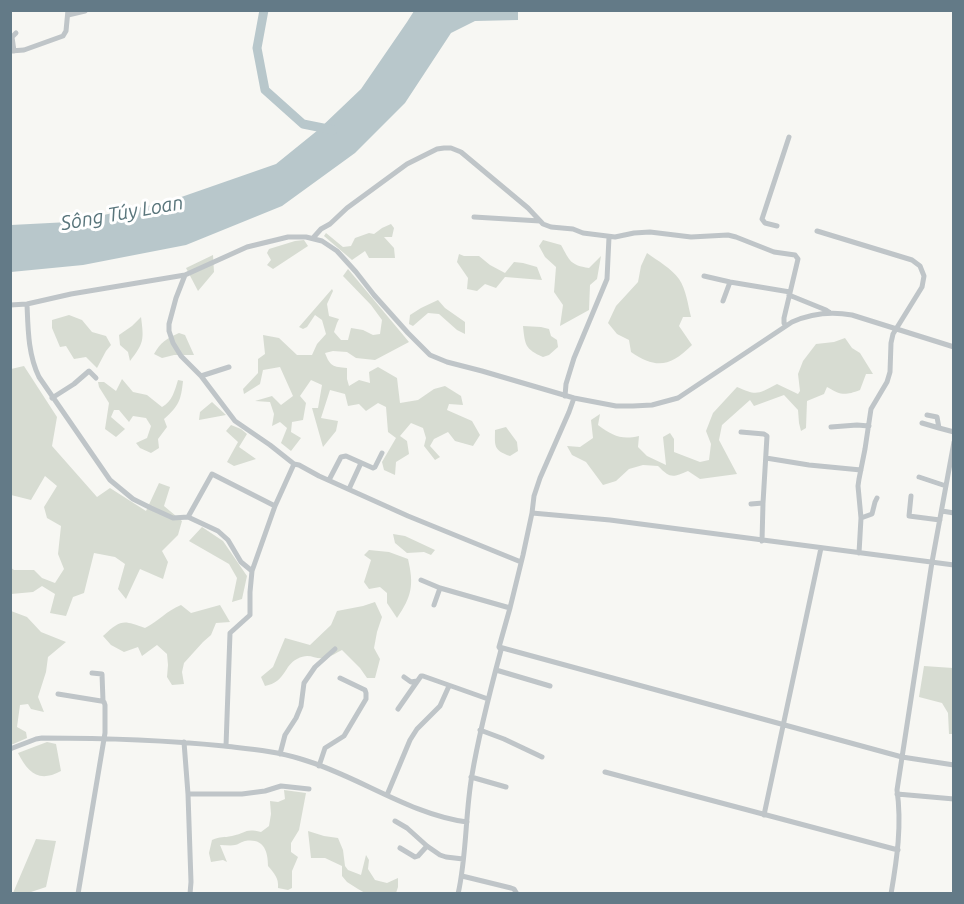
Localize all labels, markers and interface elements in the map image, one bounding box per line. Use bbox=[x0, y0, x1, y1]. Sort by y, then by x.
water label: Sông Túy Loan bbox=[59, 190, 185, 236]

